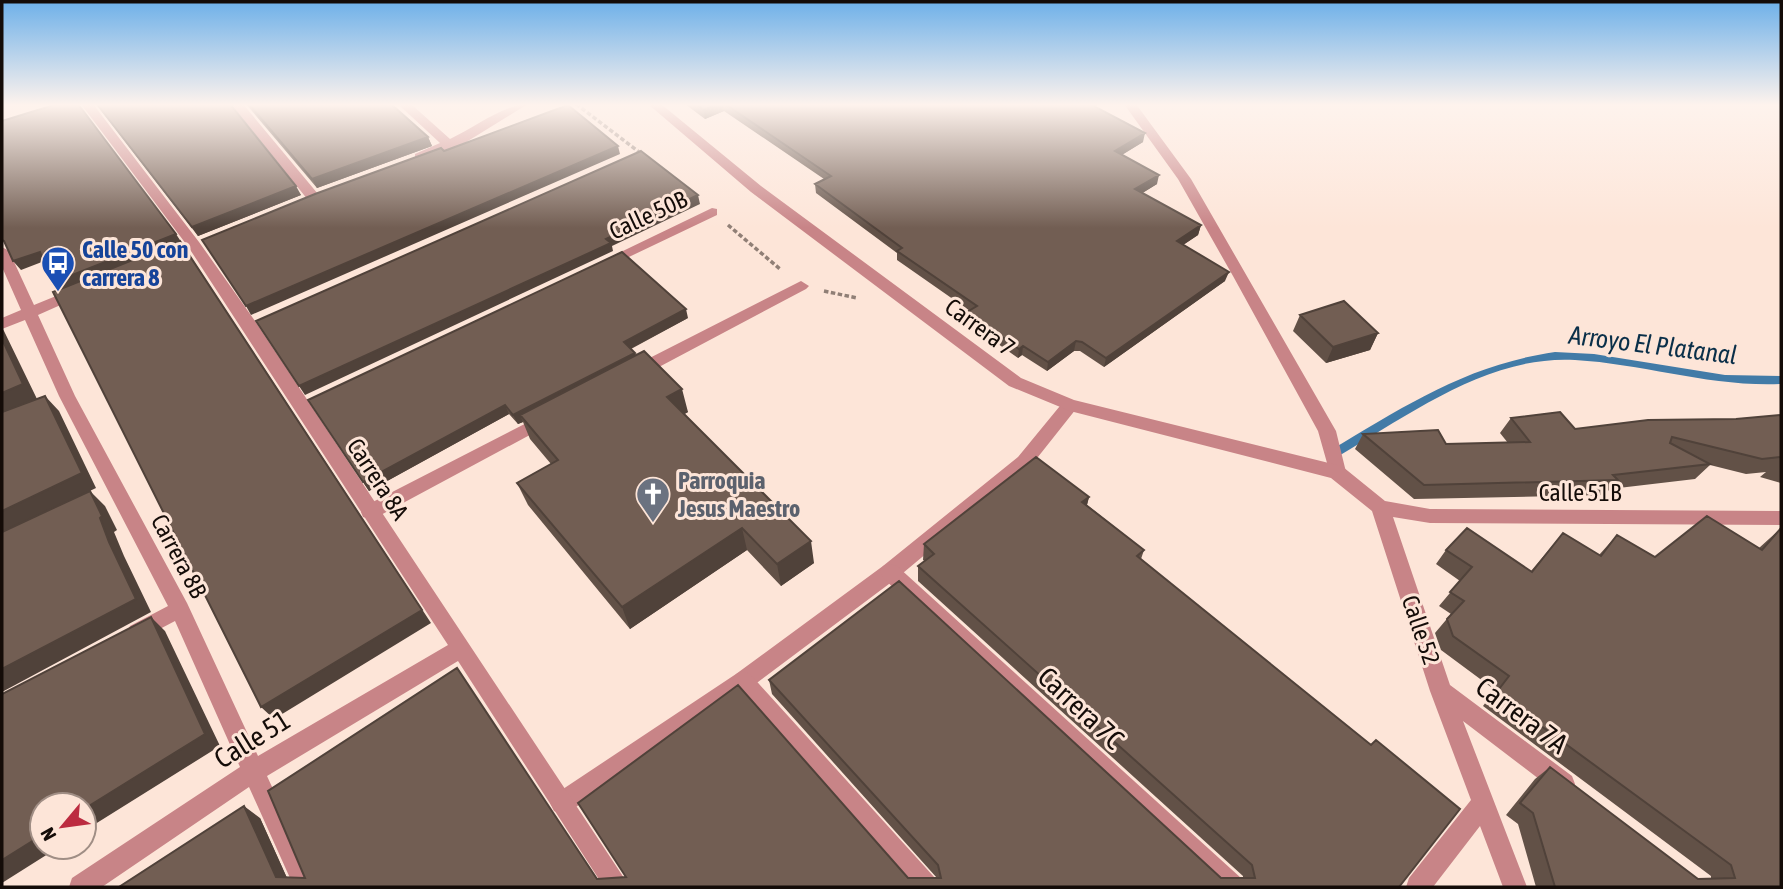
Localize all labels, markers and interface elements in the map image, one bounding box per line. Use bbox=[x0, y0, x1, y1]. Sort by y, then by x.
street label: Calle 50B bbox=[605, 185, 692, 245]
place label: Calle 50 con carrera 8 bbox=[82, 236, 188, 291]
bus stop icon: Calle 50 con carrera 8 bbox=[39, 244, 77, 293]
street label: Carrera 7 bbox=[940, 293, 1020, 361]
water label: Arroyo El Platanal bbox=[1566, 320, 1739, 370]
street label: Carrera 8A bbox=[342, 433, 414, 525]
place label: Parroquia Jesus Maestro bbox=[677, 467, 800, 522]
church icon: Parroquia Jesus Maestro bbox=[634, 475, 672, 524]
street label: Calle 51B bbox=[1539, 479, 1622, 506]
street label: Carrera 8B bbox=[146, 510, 213, 603]
street label: Calle 52 bbox=[1397, 592, 1445, 668]
street label: Carrera 7C bbox=[1032, 660, 1131, 756]
street label: Carrera 7A bbox=[1470, 670, 1574, 760]
street label: Calle 51 bbox=[208, 703, 296, 775]
north arrow bbox=[28, 791, 98, 861]
text: N bbox=[36, 824, 60, 844]

